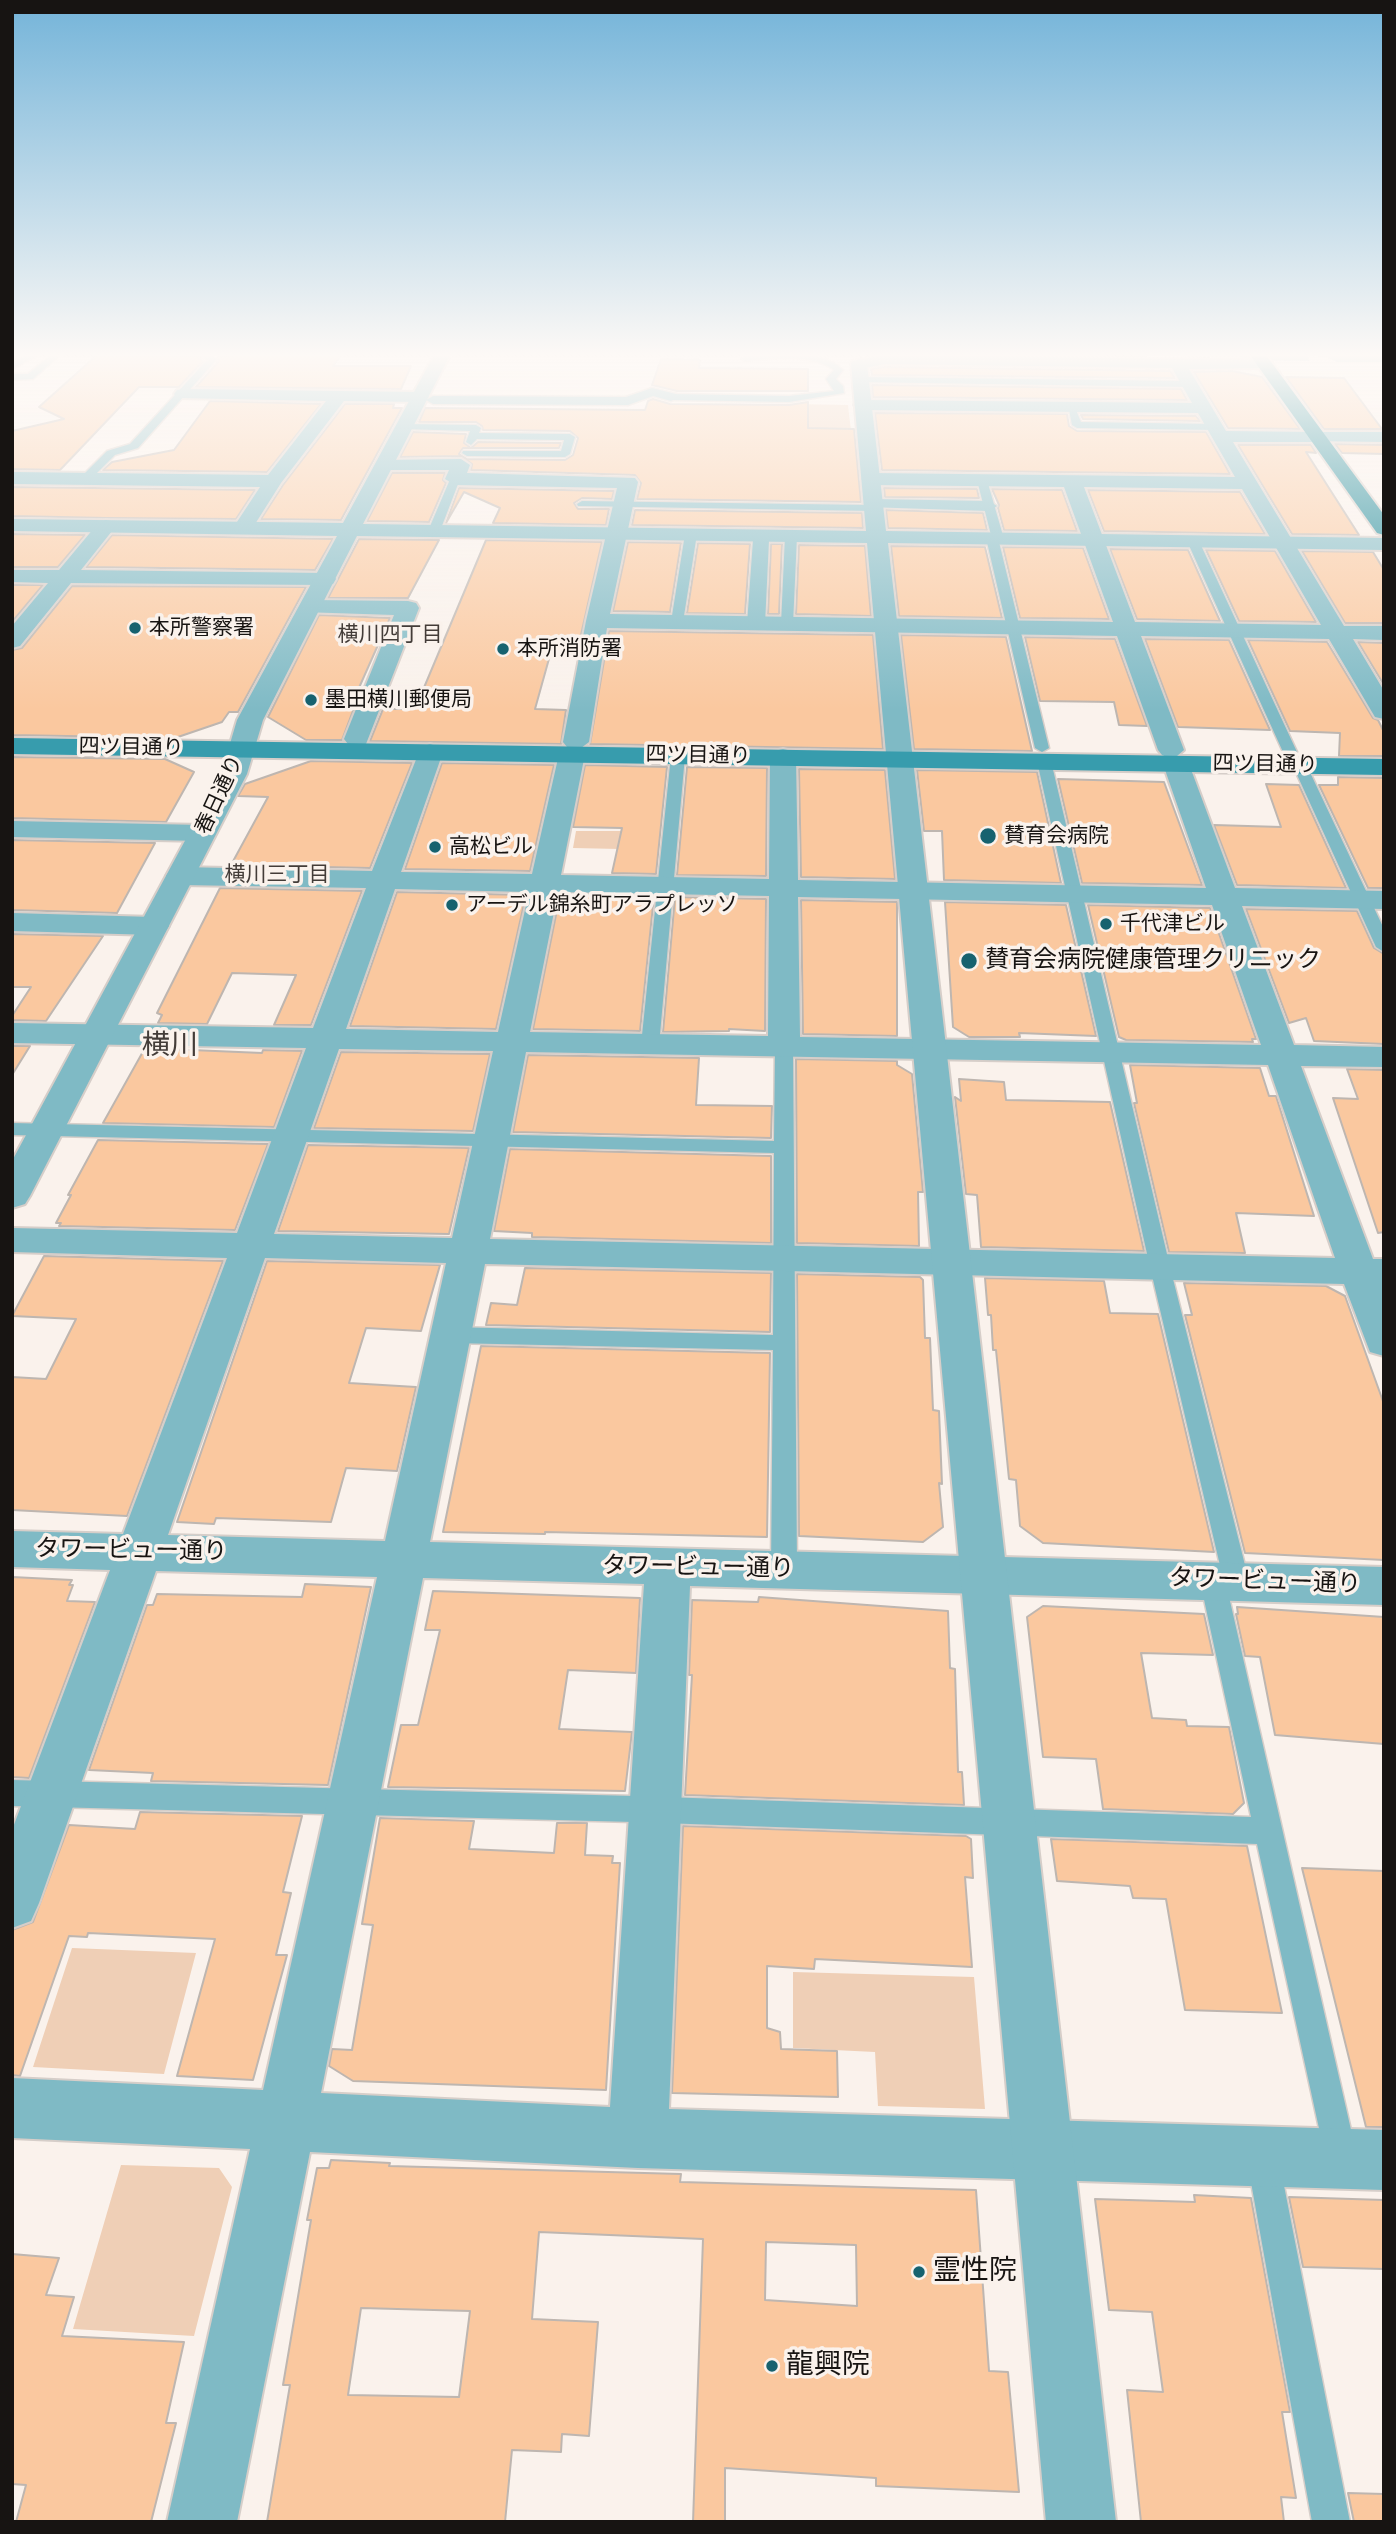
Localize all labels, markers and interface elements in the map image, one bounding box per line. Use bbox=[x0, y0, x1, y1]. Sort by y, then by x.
place label: 本所警察署 bbox=[149, 615, 254, 641]
marker: 本所警察署 bbox=[127, 620, 143, 636]
district label: 横川四丁目 bbox=[338, 622, 442, 648]
place label: 本所消防署 bbox=[517, 636, 622, 662]
marker: 本所消防署 bbox=[495, 641, 511, 657]
place label: 墨田横川郵便局 bbox=[325, 687, 472, 713]
marker: 墨田横川郵便局 bbox=[303, 692, 319, 708]
street label: 四ツ目通り bbox=[78, 734, 184, 762]
street label: 四ツ目通り bbox=[645, 742, 751, 770]
street label: 四ツ目通り bbox=[1212, 751, 1318, 779]
street label: 春日通り bbox=[191, 752, 249, 838]
place label: 賛育会病院 bbox=[1004, 823, 1109, 849]
marker: 賛育会病院 bbox=[978, 826, 998, 846]
place label: 高松ビル bbox=[449, 834, 533, 860]
marker: 高松ビル bbox=[427, 839, 443, 855]
district label: 横川三丁目 bbox=[225, 862, 329, 888]
place label: アーデル錦糸町アラプレッソ bbox=[466, 892, 738, 918]
marker: アーデル錦糸町アラプレッソ bbox=[444, 897, 460, 913]
place label: 千代津ビル bbox=[1120, 911, 1225, 937]
marker: 千代津ビル bbox=[1098, 916, 1114, 932]
place label: 賛育会病院健康管理クリニック bbox=[985, 947, 1321, 975]
marker: 賛育会病院健康管理クリニック bbox=[959, 951, 979, 971]
district label: 横川 bbox=[142, 1030, 198, 1064]
street label: タワービュー通り bbox=[35, 1535, 227, 1567]
street label: タワービュー通り bbox=[602, 1552, 794, 1584]
street label: タワービュー通り bbox=[1169, 1564, 1361, 1600]
place label: 霊性院 bbox=[933, 2255, 1017, 2289]
marker: 霊性院 bbox=[911, 2264, 927, 2280]
place label: 龍興院 bbox=[786, 2349, 870, 2383]
marker: 龍興院 bbox=[764, 2358, 780, 2374]

